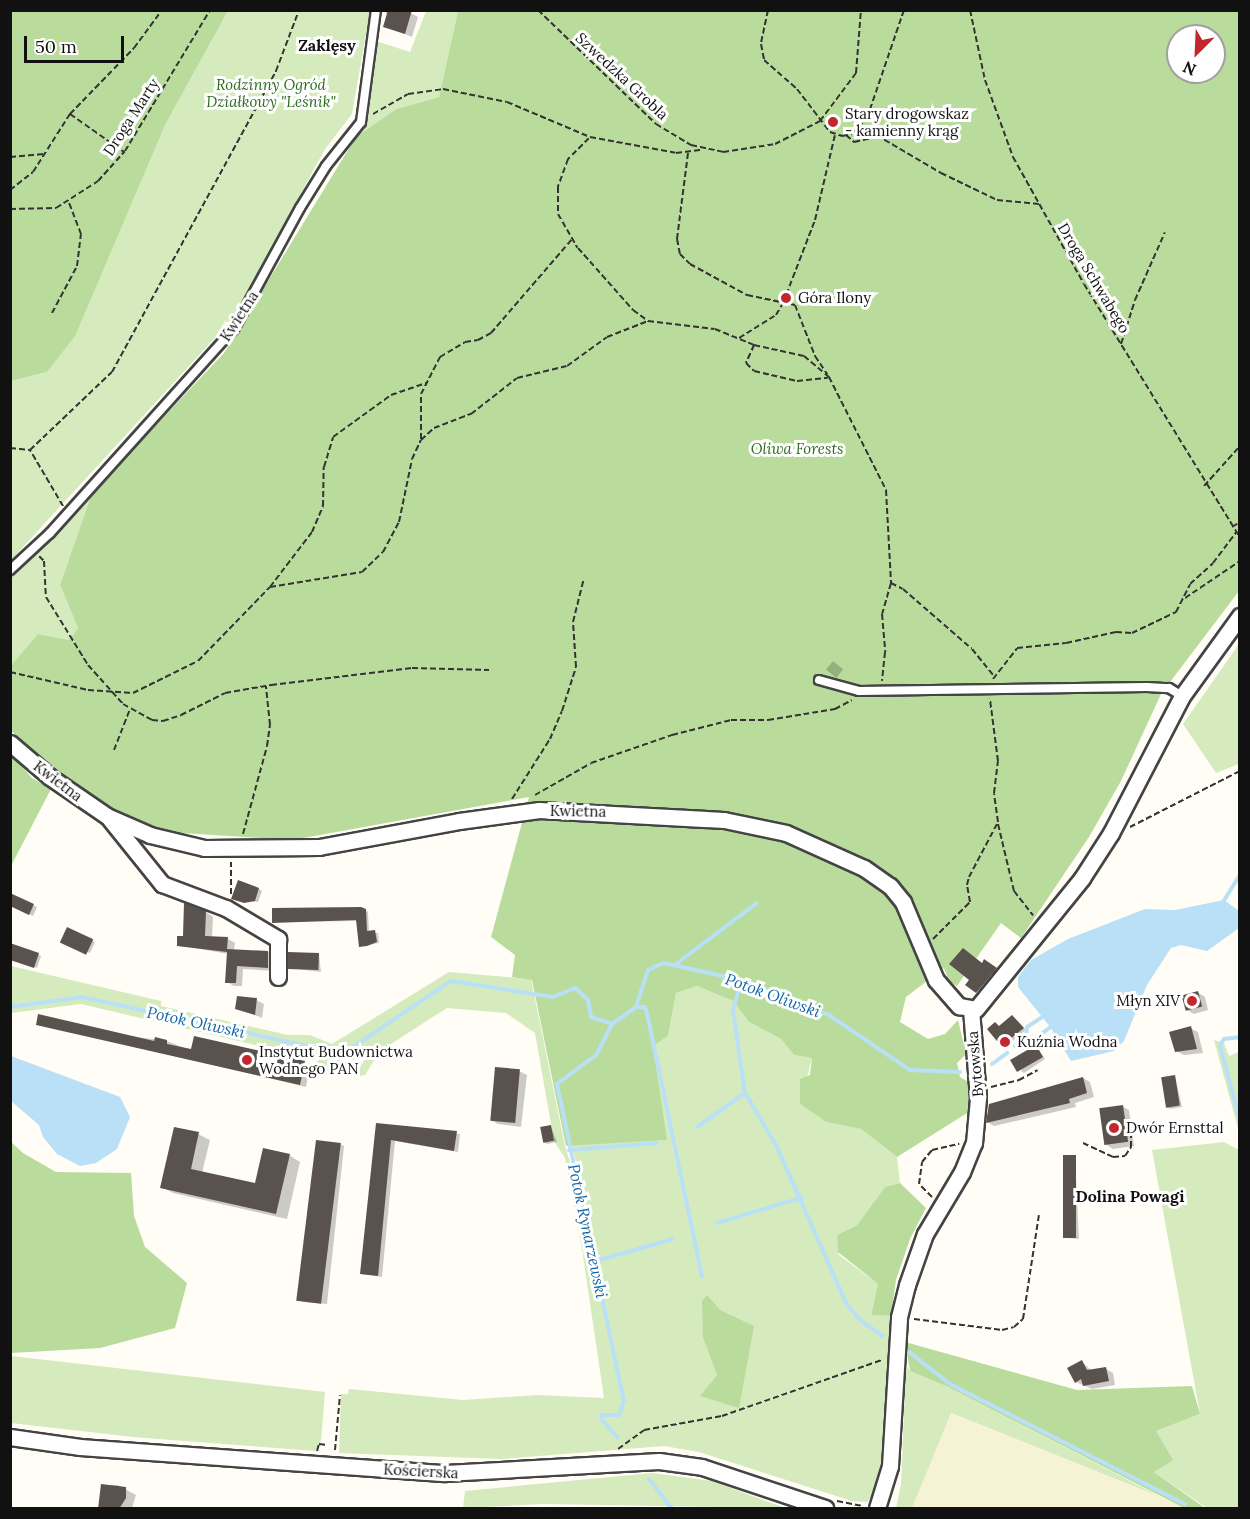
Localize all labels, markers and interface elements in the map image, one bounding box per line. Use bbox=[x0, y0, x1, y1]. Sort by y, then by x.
scale bar bbox=[27, 24, 128, 62]
north arrow bbox=[1166, 24, 1226, 84]
street label: Szwedzka Grobla bbox=[572, 29, 672, 123]
text: 50 m bbox=[35, 35, 77, 58]
district label: Zaklęsy bbox=[298, 35, 356, 55]
text: N bbox=[1180, 57, 1199, 80]
street label: Droga Marty bbox=[99, 75, 163, 159]
park label: Rodzinny Ogród Działkowy "Leśnik" bbox=[206, 75, 336, 110]
place label: Stary drogowskaz - kamienny krąg bbox=[845, 104, 969, 139]
marker: Stary drogowskaz - kamienny krąg bbox=[826, 115, 840, 129]
street label: Droga Schwabego bbox=[1054, 220, 1134, 336]
street label: Kwietna bbox=[216, 287, 262, 345]
place label: Góra Ilony bbox=[798, 289, 871, 307]
marker: Góra Ilony bbox=[779, 291, 793, 305]
park label: Oliwa Forests bbox=[751, 440, 843, 458]
street label: Kwietna bbox=[30, 757, 86, 805]
street label: Kwietna bbox=[550, 802, 606, 820]
water label: Potok Oliwski bbox=[723, 969, 823, 1021]
place label: Młyn XIV bbox=[1116, 992, 1180, 1010]
marker: Młyn XIV bbox=[1185, 994, 1199, 1008]
water label: Potok Oliwski bbox=[145, 1002, 247, 1042]
street label: Bytowska bbox=[963, 1030, 987, 1098]
place label: Kuźnia Wodna bbox=[1017, 1033, 1118, 1051]
marker: Kuźnia Wodna bbox=[998, 1035, 1012, 1049]
place label: Instytut Budownictwa Wodnego PAN bbox=[259, 1042, 413, 1077]
marker: Instytut Budownictwa Wodnego PAN bbox=[240, 1053, 254, 1067]
place label: Dwór Ernsttal bbox=[1126, 1119, 1224, 1137]
marker: Dwór Ernsttal bbox=[1107, 1121, 1121, 1135]
water label: Potok Rynarzewski bbox=[564, 1162, 612, 1300]
district label: Dolina Powagi bbox=[1076, 1186, 1184, 1206]
street label: Kościerska bbox=[383, 1460, 459, 1482]

